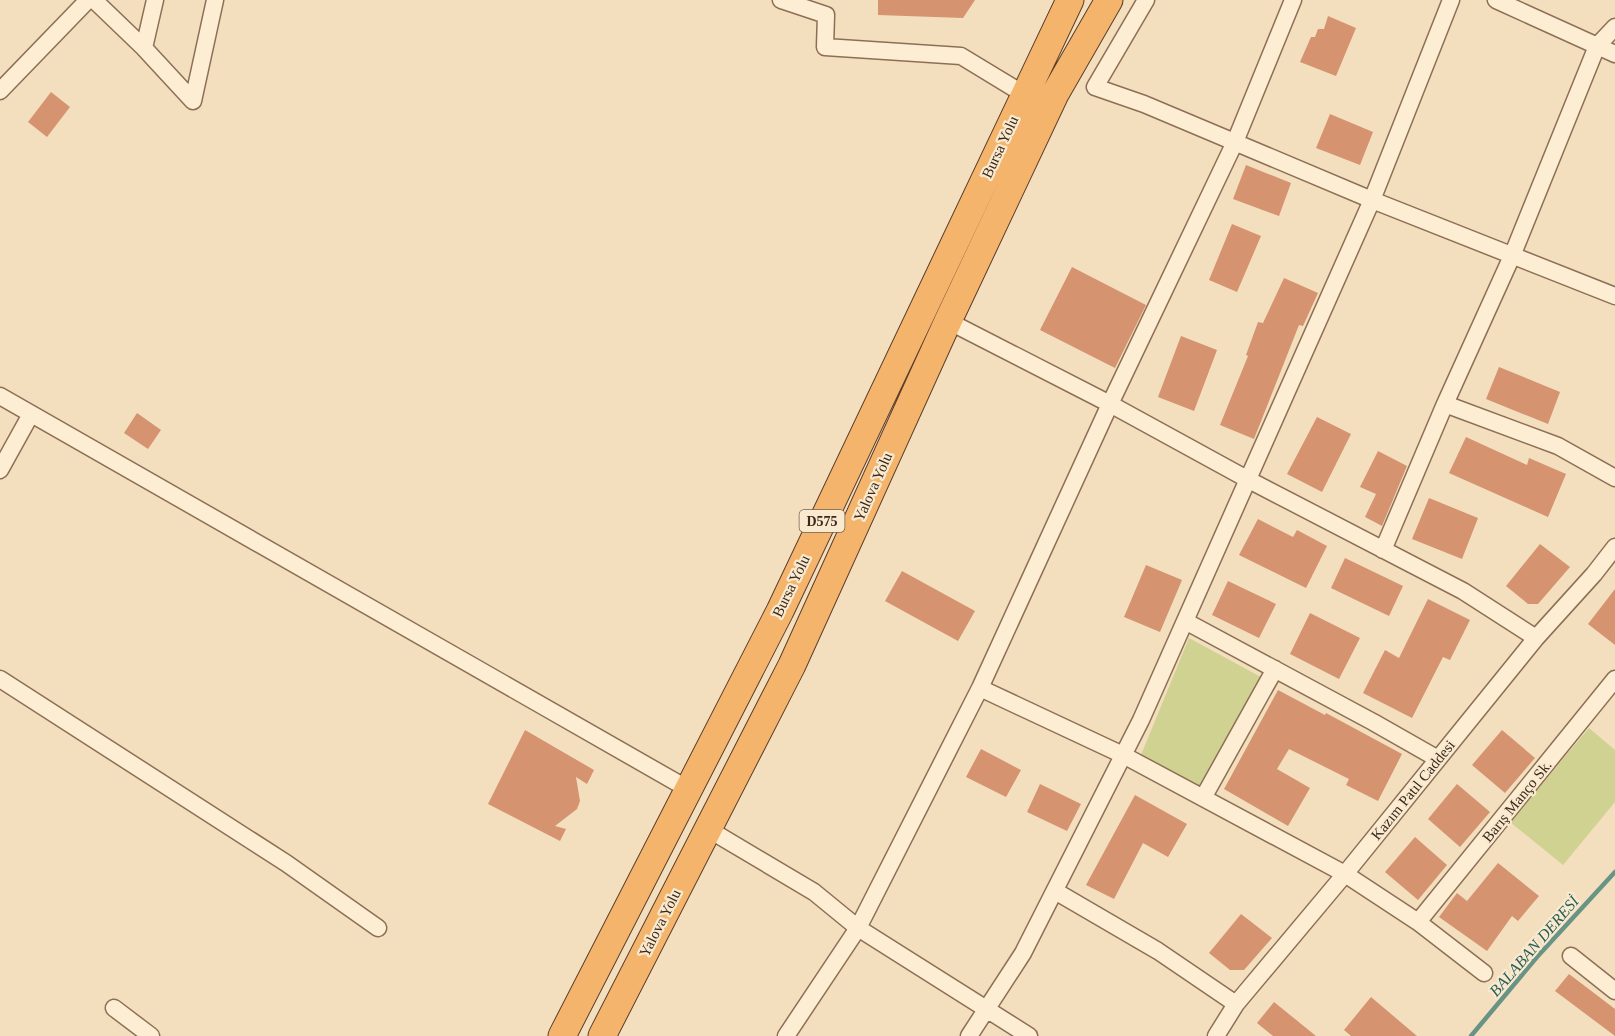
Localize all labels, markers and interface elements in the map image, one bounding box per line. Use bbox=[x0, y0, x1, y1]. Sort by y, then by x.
street label: Bursa Yolu bbox=[979, 113, 1022, 181]
street label: Yalova Yolu bbox=[851, 450, 895, 524]
road number: D575 bbox=[800, 510, 844, 532]
street label: Bursa Yolu bbox=[769, 552, 813, 619]
street label: Kazım Patıl Caddesi bbox=[1368, 737, 1458, 843]
street label: Barış Manço Sk. bbox=[1479, 757, 1555, 845]
street label: Yalova Yolu bbox=[636, 886, 684, 959]
water label: BALABAN DERESİ bbox=[1486, 892, 1582, 999]

